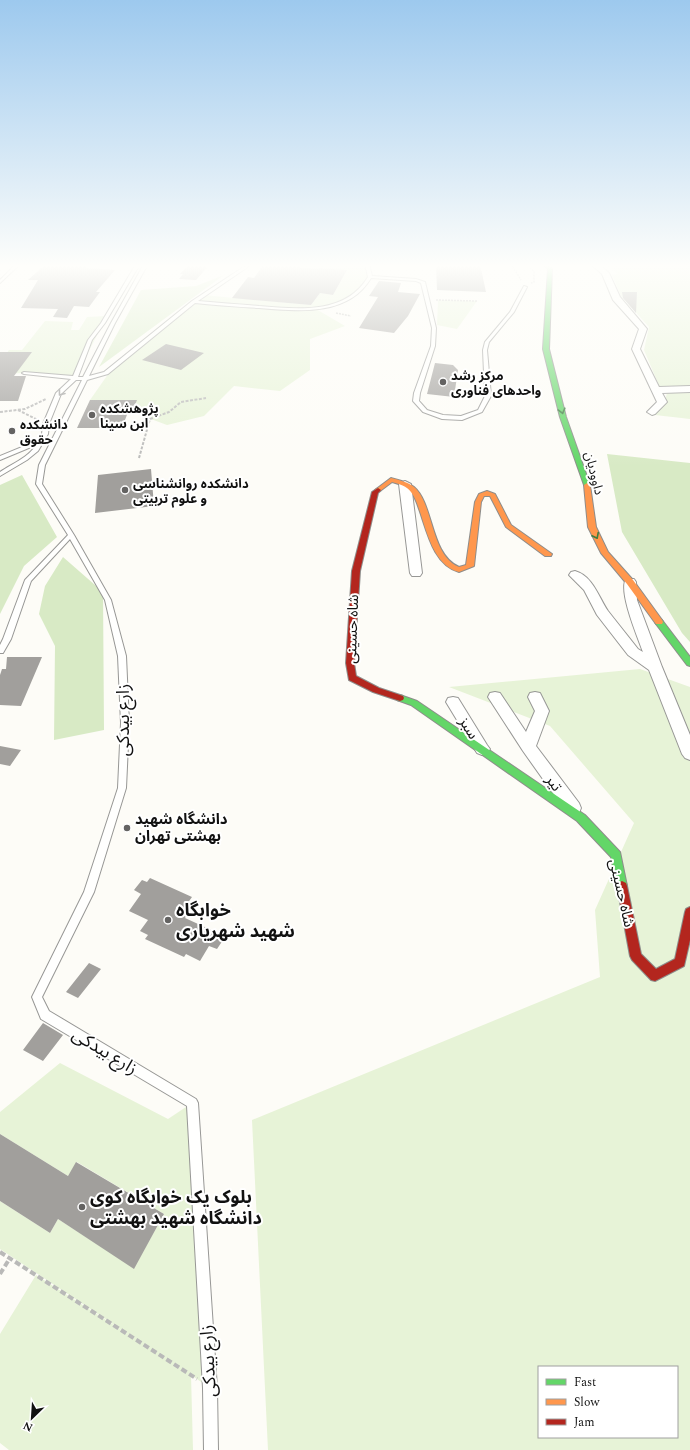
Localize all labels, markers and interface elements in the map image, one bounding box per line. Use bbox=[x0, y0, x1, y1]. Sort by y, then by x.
place label: مرکز رشد واحدهای فناوری bbox=[451, 366, 541, 401]
marker: مرکز رشد واحدهای فناوری bbox=[438, 377, 448, 387]
one-way arrow bbox=[59, 388, 66, 395]
place label: پژوهشکده ابن سینا bbox=[100, 399, 159, 434]
one-way arrow bbox=[557, 408, 565, 415]
marker: پژوهشکده ابن سینا bbox=[87, 410, 97, 420]
place label: دانشکده حقوق bbox=[20, 415, 68, 450]
marker: دانشکده حقوق bbox=[7, 426, 17, 436]
street label: داوودیان bbox=[579, 450, 609, 497]
place label: دانشکده روانشناسی و علوم تربیتی bbox=[133, 474, 249, 509]
marker: دانشکده روانشناسی و علوم تربیتی bbox=[120, 485, 130, 495]
one-way arrow bbox=[591, 532, 599, 539]
street label: شاه حسینی bbox=[340, 594, 365, 664]
street label: زارع بیدکی bbox=[110, 684, 137, 756]
street label: سبز bbox=[452, 712, 485, 744]
street label: تیر bbox=[539, 769, 568, 797]
place label: دانشگاه شهید بهشتی تهران bbox=[135, 808, 228, 848]
marker: دانشگاه شهید بهشتی تهران bbox=[122, 823, 132, 833]
street label: شاه حسینی bbox=[603, 857, 641, 930]
place label: خوابگاه شهید شهریاری bbox=[176, 897, 295, 945]
marker: خوابگاه شهید شهریاری bbox=[163, 915, 173, 925]
street label: زارع بیدکی bbox=[67, 1021, 143, 1082]
place label: بلوک یک خوابگاه کوی دانشگاه شهید بهشتی bbox=[90, 1184, 262, 1232]
marker: بلوک یک خوابگاه کوی دانشگاه شهید بهشتی bbox=[77, 1202, 87, 1212]
street label: زارع بیدکی bbox=[193, 1324, 224, 1398]
legend bbox=[538, 1366, 678, 1438]
text: Fast bbox=[574, 1373, 596, 1392]
text: Slow bbox=[574, 1393, 600, 1412]
north arrow bbox=[12, 1398, 52, 1438]
text: Jam bbox=[574, 1413, 595, 1432]
text: N bbox=[20, 1417, 36, 1436]

